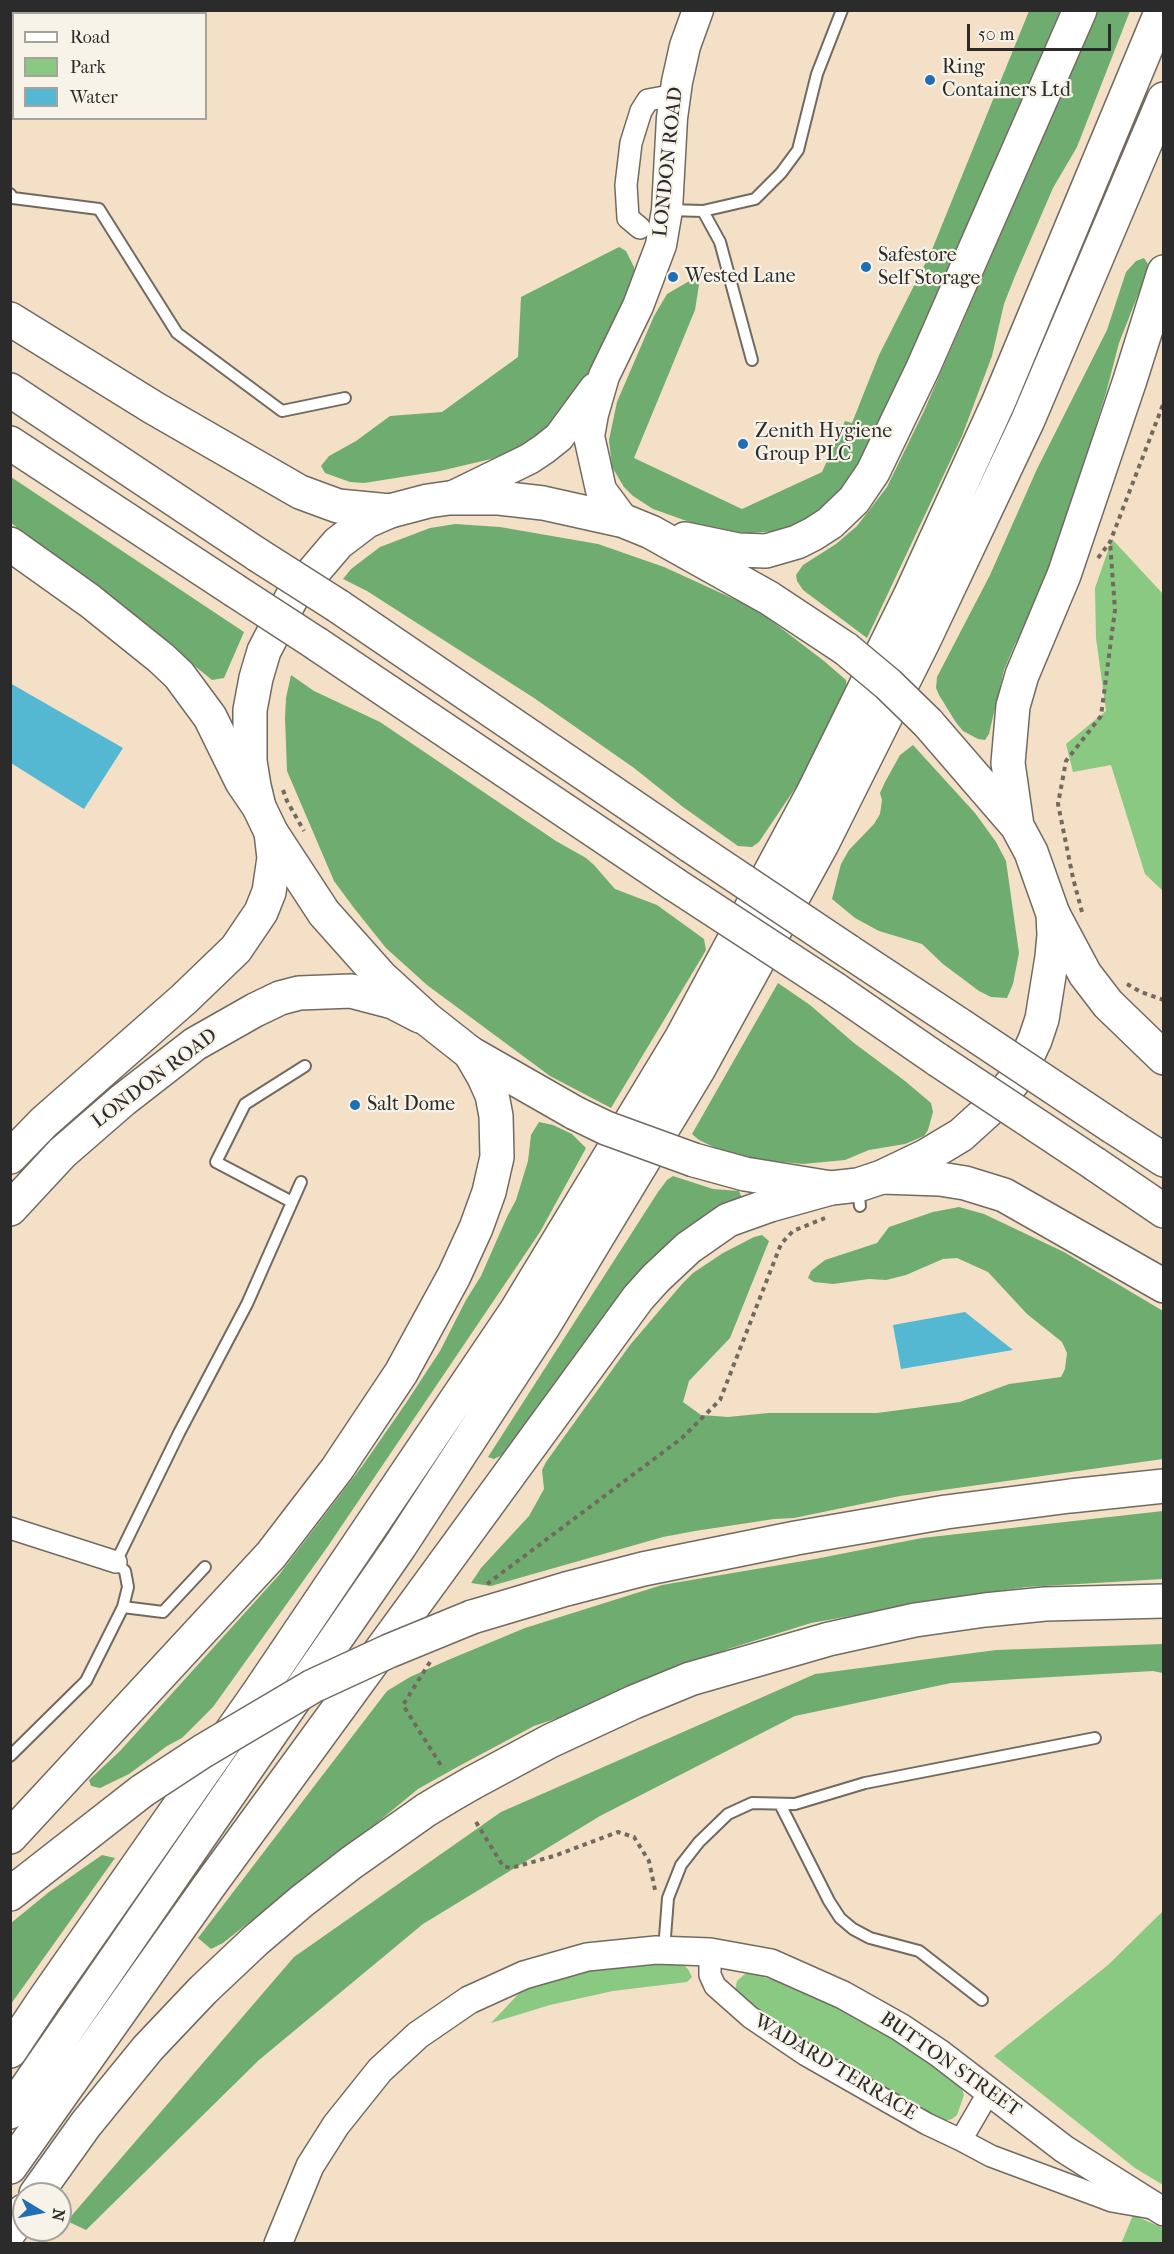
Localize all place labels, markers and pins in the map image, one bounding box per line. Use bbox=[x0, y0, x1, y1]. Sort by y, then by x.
place label: Ring Containers Ltd bbox=[942, 56, 1071, 103]
marker: Ring Containers Ltd bbox=[923, 73, 937, 87]
place label: Safestore Self Storage bbox=[878, 244, 980, 291]
marker: Safestore Self Storage bbox=[859, 260, 873, 274]
place label: Wested Lane bbox=[685, 265, 796, 289]
marker: Wested Lane bbox=[666, 270, 680, 284]
place label: Zenith Hygiene Group PLC bbox=[755, 420, 892, 467]
marker: Zenith Hygiene Group PLC bbox=[736, 437, 750, 451]
place label: Salt Dome bbox=[367, 1093, 455, 1117]
marker: Salt Dome bbox=[348, 1098, 362, 1112]

